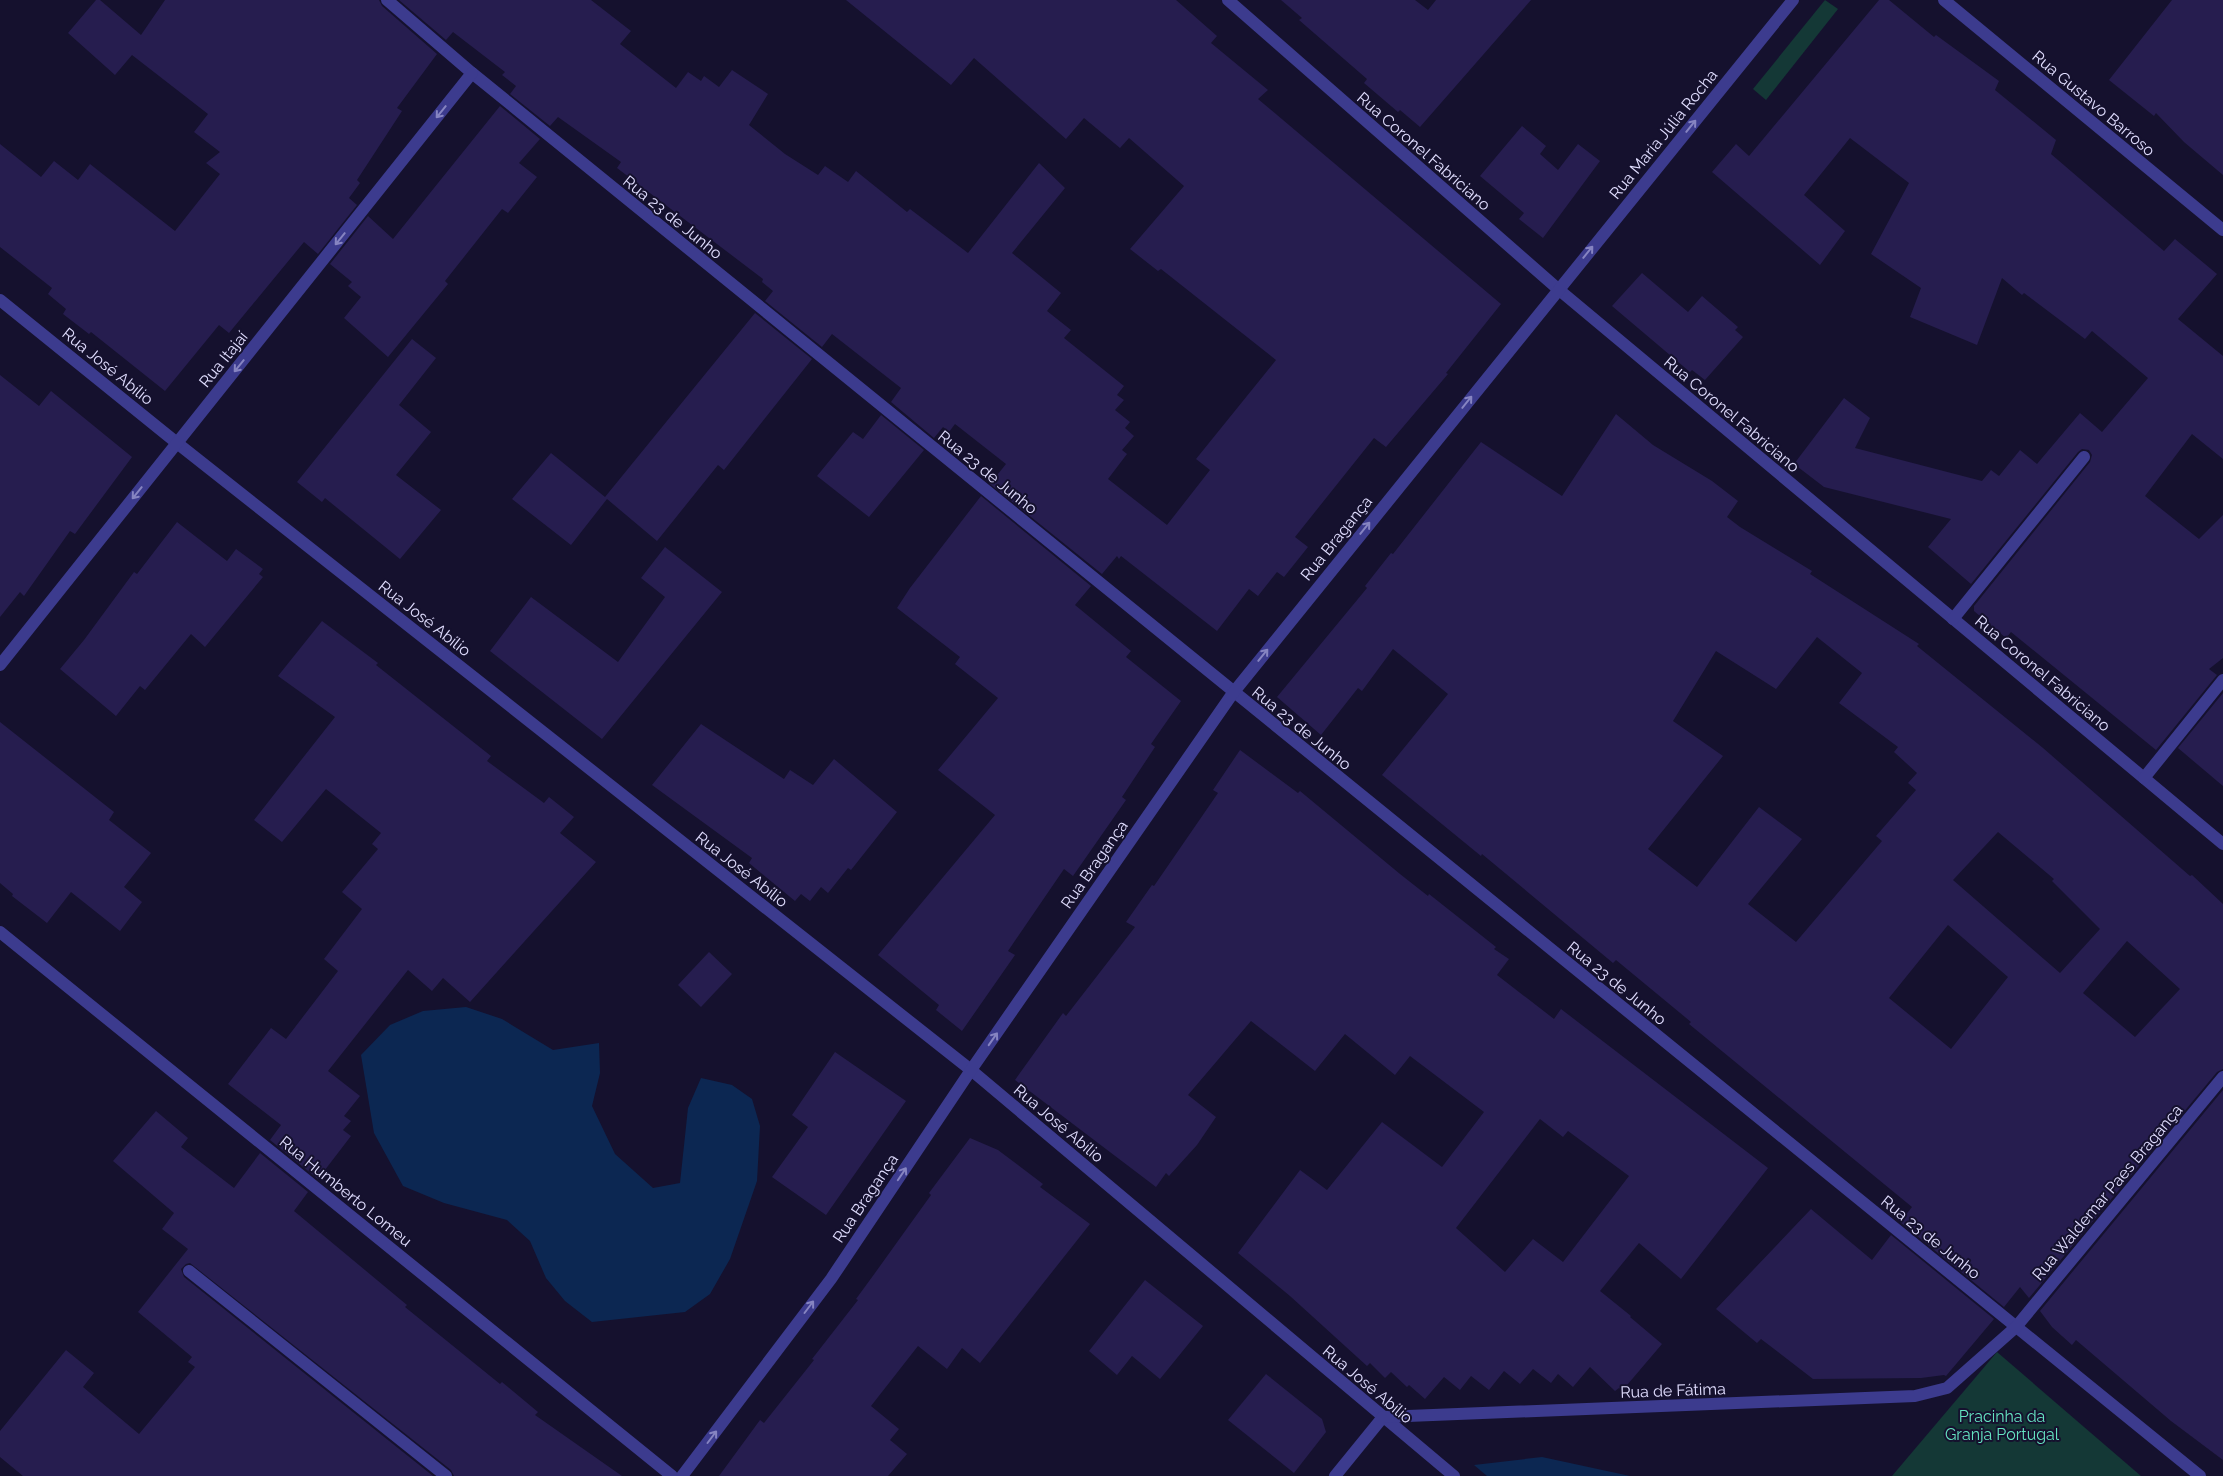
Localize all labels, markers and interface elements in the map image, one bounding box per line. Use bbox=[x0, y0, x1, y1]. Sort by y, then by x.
street label: Rua Gustavo Barroso bbox=[2029, 47, 2159, 160]
street label: Rua Maria Júlia Rocha bbox=[1605, 66, 1721, 203]
street label: Rua Coronel Fabriciano bbox=[1353, 88, 1494, 215]
one-way arrow bbox=[436, 105, 447, 118]
one-way arrow bbox=[1685, 119, 1697, 132]
street label: Rua 23 de Junho bbox=[619, 172, 726, 263]
one-way arrow bbox=[335, 232, 345, 246]
one-way arrow bbox=[1583, 245, 1594, 258]
street label: Rua José Abílio bbox=[58, 324, 157, 409]
street label: Rua Itajaí bbox=[195, 327, 252, 391]
street label: Rua Coronel Fabriciano bbox=[1660, 352, 1803, 476]
one-way arrow bbox=[233, 359, 244, 372]
one-way arrow bbox=[1462, 396, 1473, 409]
street label: Rua 23 de Junho bbox=[934, 427, 1041, 518]
one-way arrow bbox=[132, 486, 143, 499]
street label: Rua Bragança bbox=[1297, 492, 1376, 584]
one-way arrow bbox=[1360, 522, 1371, 535]
street label: Rua José Abílio bbox=[375, 577, 474, 660]
street label: Rua Coronel Fabriciano bbox=[1971, 611, 2114, 735]
one-way arrow bbox=[1258, 649, 1269, 662]
street label: Rua 23 de Junho bbox=[1248, 683, 1355, 774]
street label: Rua Bragança bbox=[1057, 817, 1132, 912]
street label: Rua José Abílio bbox=[692, 828, 791, 911]
street label: Rua 23 de Junho bbox=[1563, 938, 1670, 1029]
one-way arrow bbox=[988, 1032, 998, 1046]
street label: Rua José Abílio bbox=[1010, 1080, 1107, 1167]
street label: Rua Waldemar Paes Bragança bbox=[2028, 1101, 2186, 1284]
street label: Rua Humberto Lomeu bbox=[276, 1132, 416, 1251]
street label: Rua Bragança bbox=[829, 1150, 902, 1246]
one-way arrow bbox=[897, 1167, 907, 1181]
street label: Rua 23 de Junho bbox=[1877, 1192, 1984, 1283]
one-way arrow bbox=[804, 1300, 814, 1314]
street label: Rua José Abílio bbox=[1319, 1341, 1416, 1428]
street label: Rua de Fátima bbox=[1620, 1379, 1726, 1402]
park label: Pracinha da Granja Portugal bbox=[1945, 1407, 2060, 1444]
one-way arrow bbox=[706, 1431, 717, 1444]

